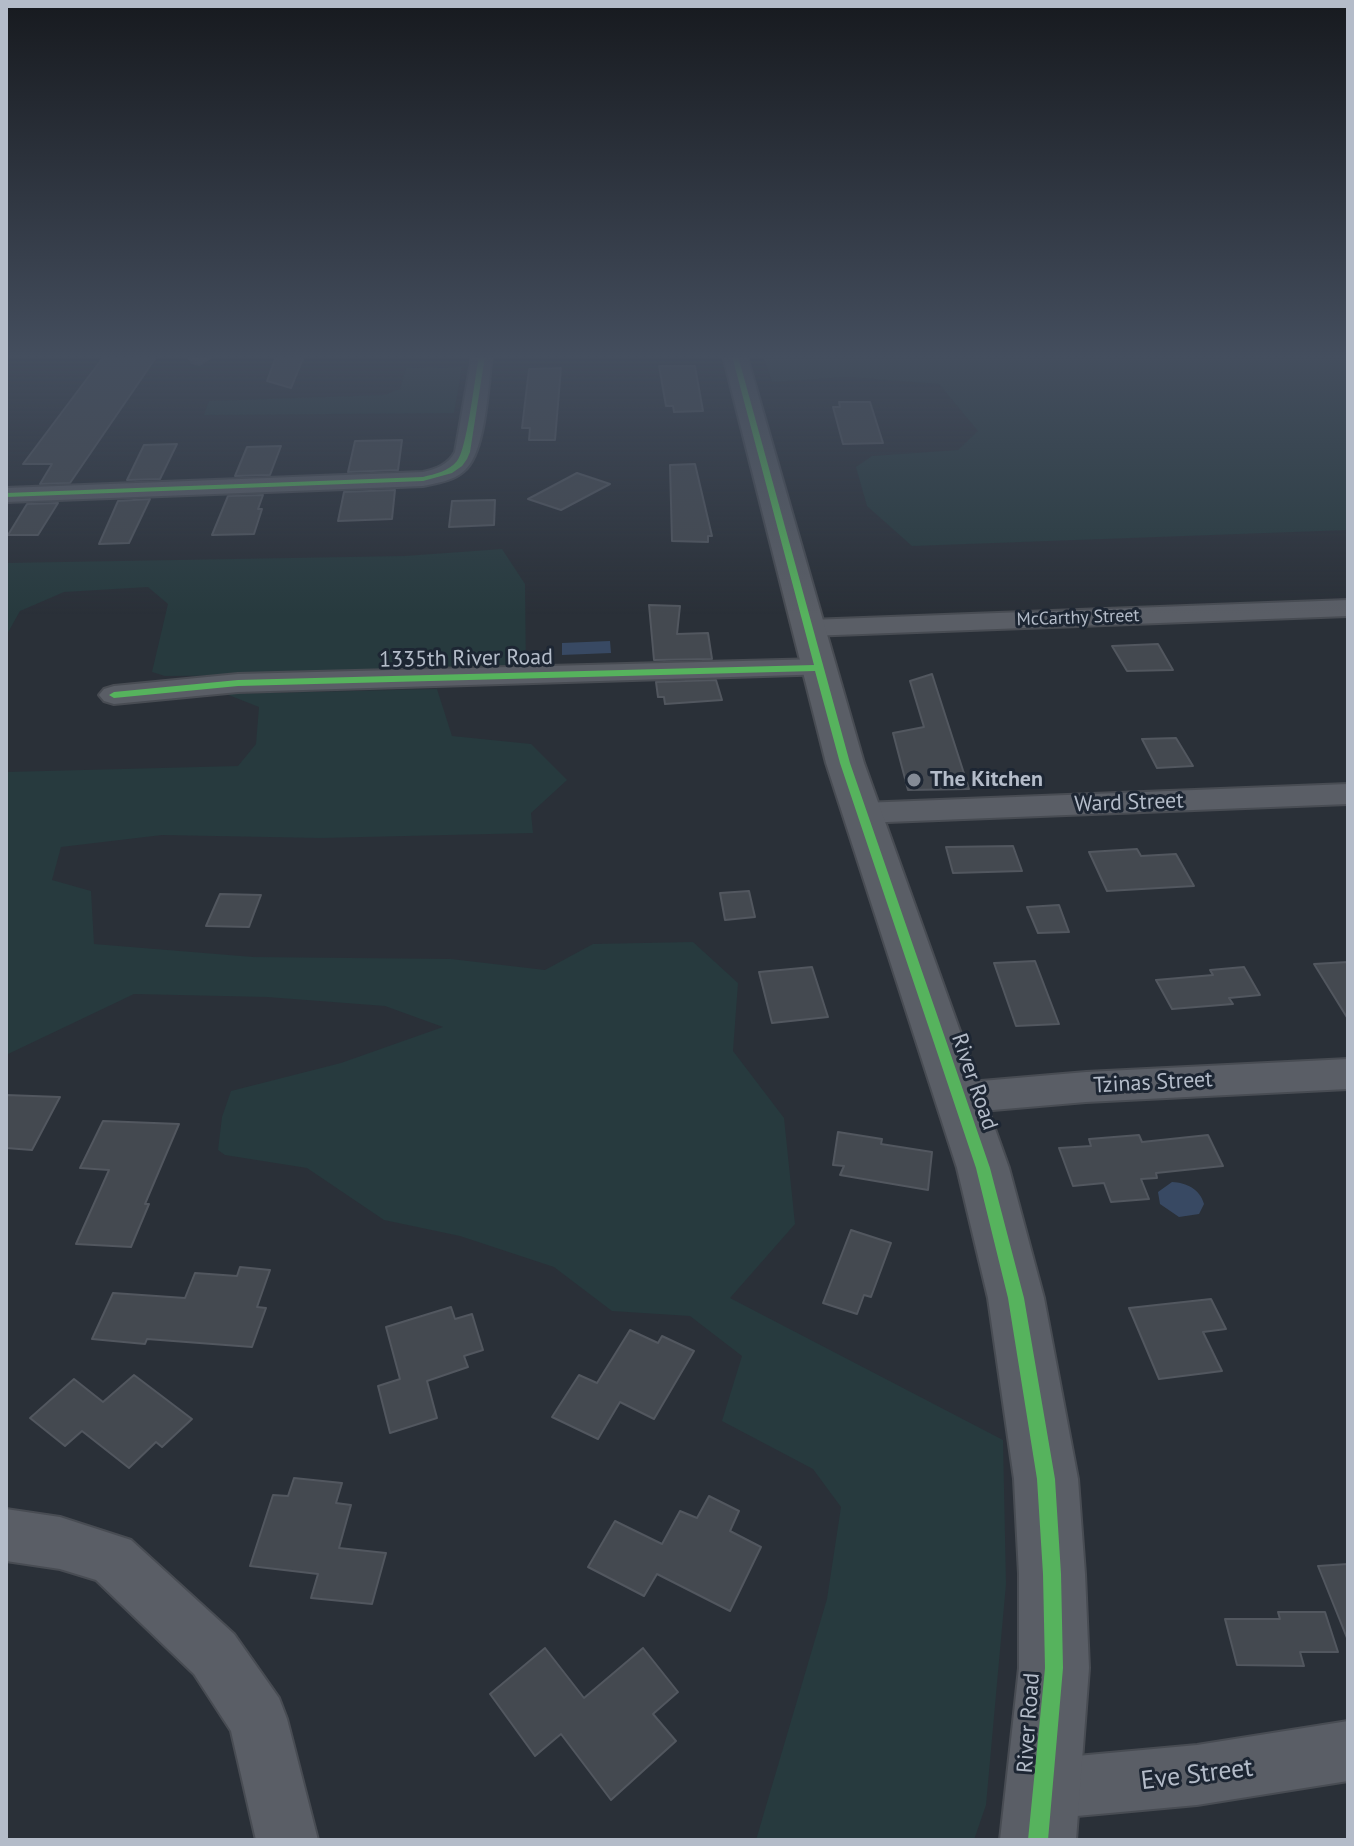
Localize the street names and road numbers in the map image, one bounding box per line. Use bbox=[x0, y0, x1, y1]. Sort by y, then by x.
street label: McCarthy Street bbox=[1016, 605, 1140, 631]
street label: 1335th River Road bbox=[379, 644, 553, 674]
street label: Ward Street bbox=[1074, 788, 1184, 818]
street label: River Road bbox=[945, 1030, 1003, 1134]
street label: Tzinas Street bbox=[1093, 1067, 1213, 1099]
street label: River Road bbox=[1012, 1672, 1046, 1774]
street label: Eve Street bbox=[1139, 1753, 1255, 1797]

